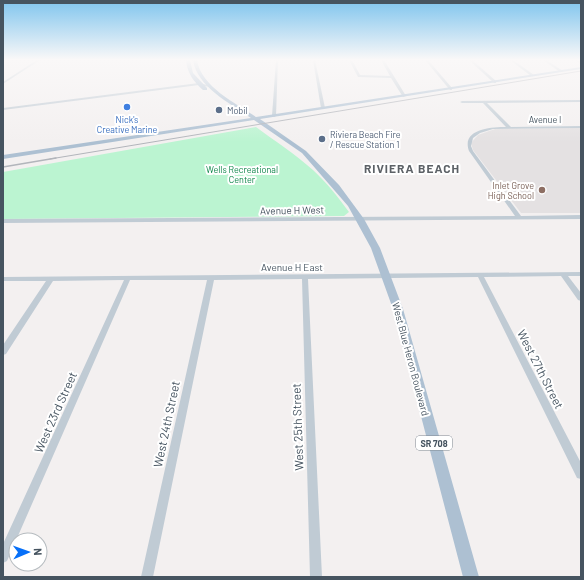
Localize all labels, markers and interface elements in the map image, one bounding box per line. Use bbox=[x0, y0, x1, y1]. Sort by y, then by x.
marker: Nick's Creative Marine bbox=[122, 102, 132, 112]
marker: Mobil bbox=[214, 105, 224, 115]
place label: Mobil bbox=[227, 105, 248, 116]
place label: Nick's Creative Marine bbox=[97, 114, 157, 135]
street label: Avenue I bbox=[529, 114, 561, 125]
place label: Riviera Beach Fire / Rescue Station 1 bbox=[330, 129, 401, 150]
marker: Riviera Beach Fire / Rescue Station 1 bbox=[317, 134, 327, 144]
district label: RIVIERA BEACH bbox=[364, 161, 460, 175]
park label: Wells Recreational Center bbox=[206, 164, 278, 185]
place label: Inlet Grove High School bbox=[488, 180, 534, 201]
marker: Inlet Grove High School bbox=[537, 185, 547, 195]
street label: Avenue H West bbox=[260, 203, 325, 217]
street label: Avenue H East bbox=[261, 261, 323, 273]
street label: West Blue Heron Boulevard bbox=[390, 301, 432, 417]
street label: West 27th Street bbox=[515, 327, 567, 411]
street label: West 23rd Street bbox=[31, 369, 79, 455]
street label: West 24th Street bbox=[150, 380, 182, 468]
street label: West 25th Street bbox=[288, 383, 306, 471]
road number: SR 708 bbox=[416, 436, 452, 450]
north arrow bbox=[8, 532, 48, 572]
text: N bbox=[32, 548, 45, 556]

